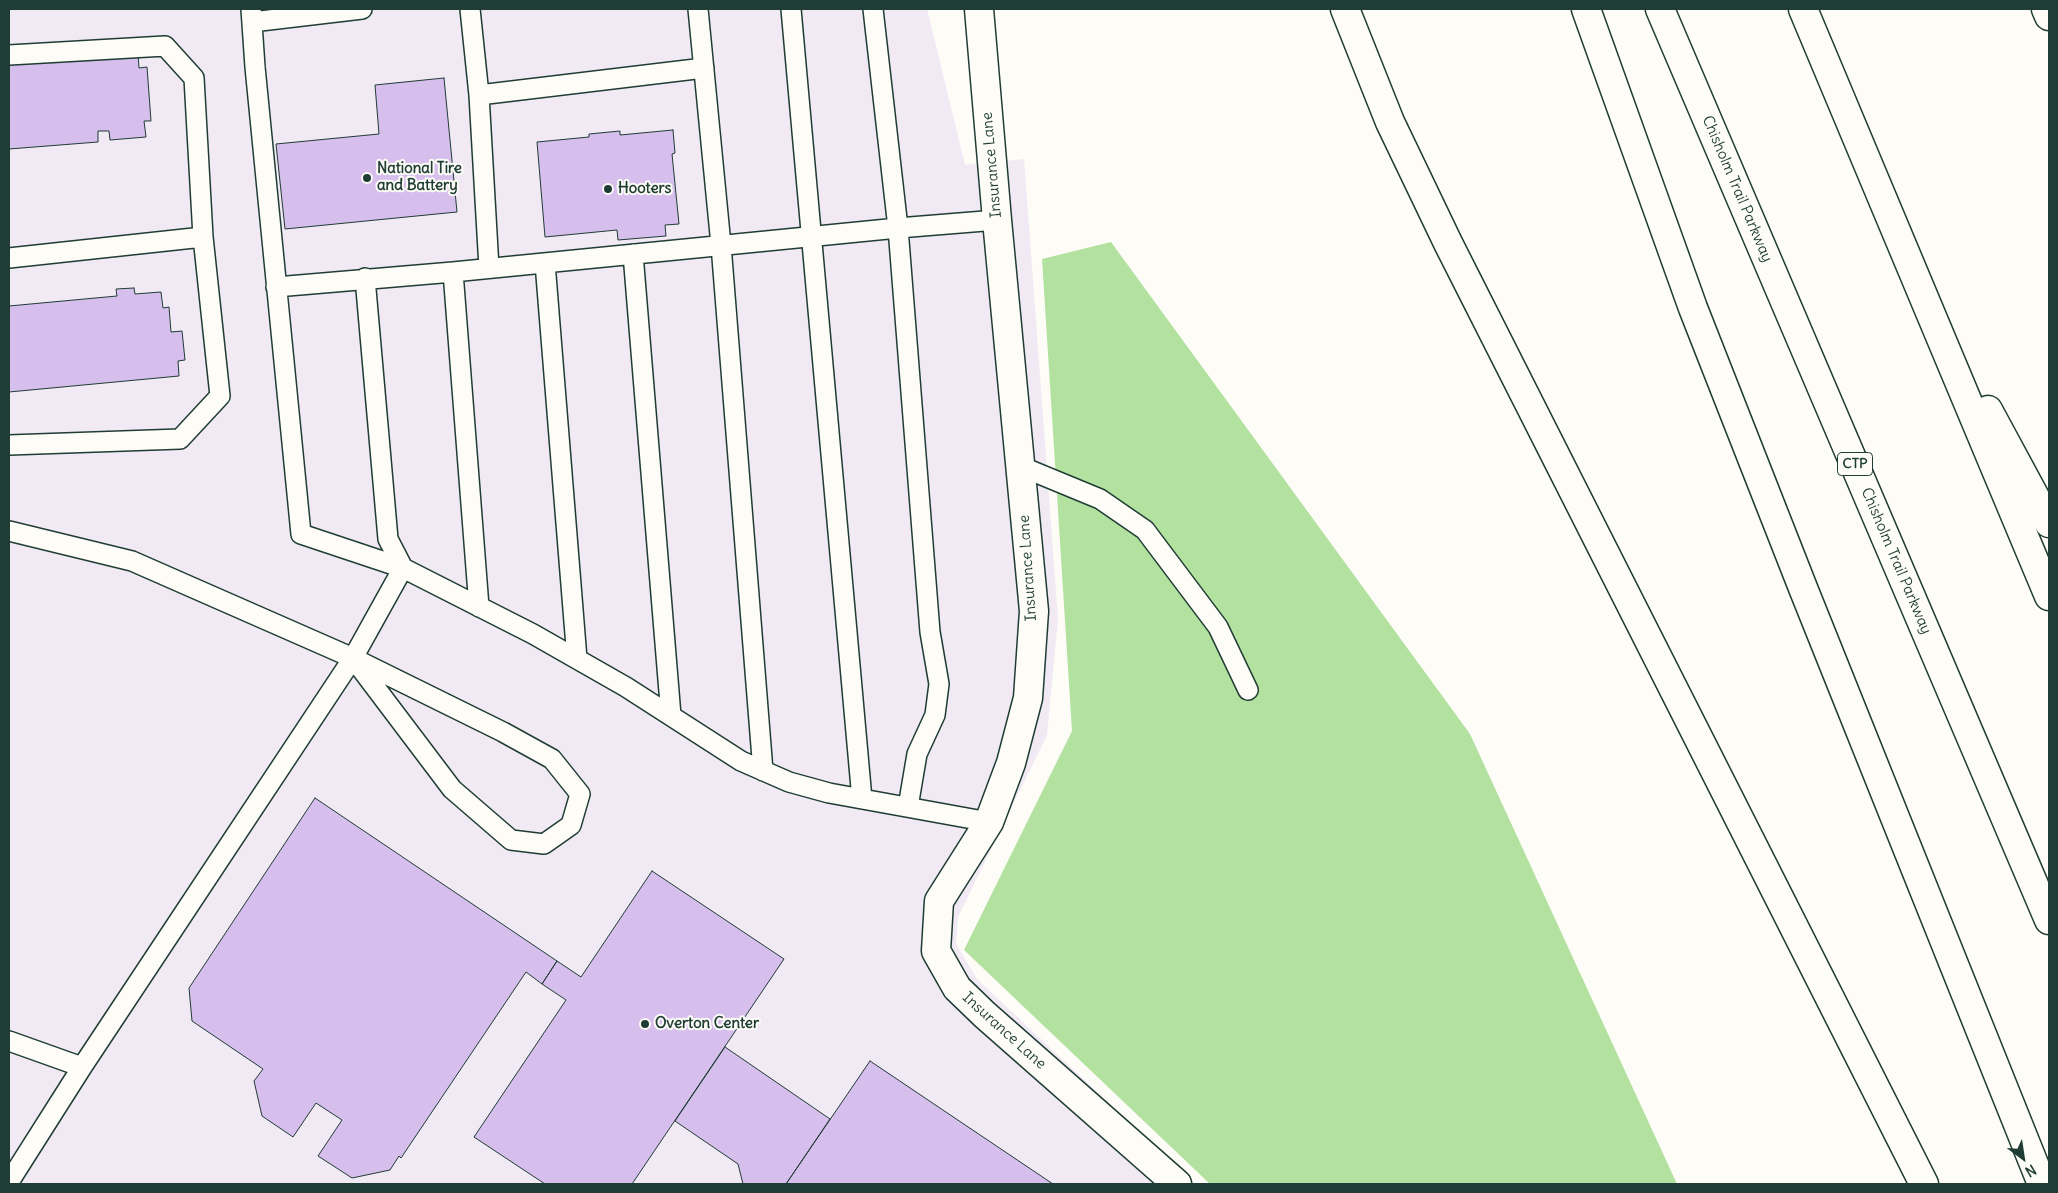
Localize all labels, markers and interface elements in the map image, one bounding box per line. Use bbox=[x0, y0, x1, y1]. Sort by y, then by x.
street label: Insurance Lane bbox=[978, 111, 1006, 219]
street label: Chisholm Trail Parkway bbox=[1698, 113, 1776, 265]
place label: National Tire and Battery bbox=[377, 160, 462, 195]
marker: National Tire and Battery bbox=[361, 172, 373, 184]
place label: Hooters bbox=[618, 180, 671, 198]
marker: Hooters bbox=[602, 183, 614, 195]
road number: CTP bbox=[1838, 452, 1872, 476]
street label: Chisholm Trail Parkway bbox=[1857, 485, 1935, 637]
street label: Insurance Lane bbox=[1015, 514, 1041, 622]
street label: Insurance Lane bbox=[958, 989, 1050, 1073]
place label: Overton Center bbox=[655, 1015, 759, 1033]
marker: Overton Center bbox=[639, 1018, 651, 1030]
north arrow bbox=[1998, 1133, 2048, 1183]
text: N bbox=[2022, 1161, 2040, 1181]

